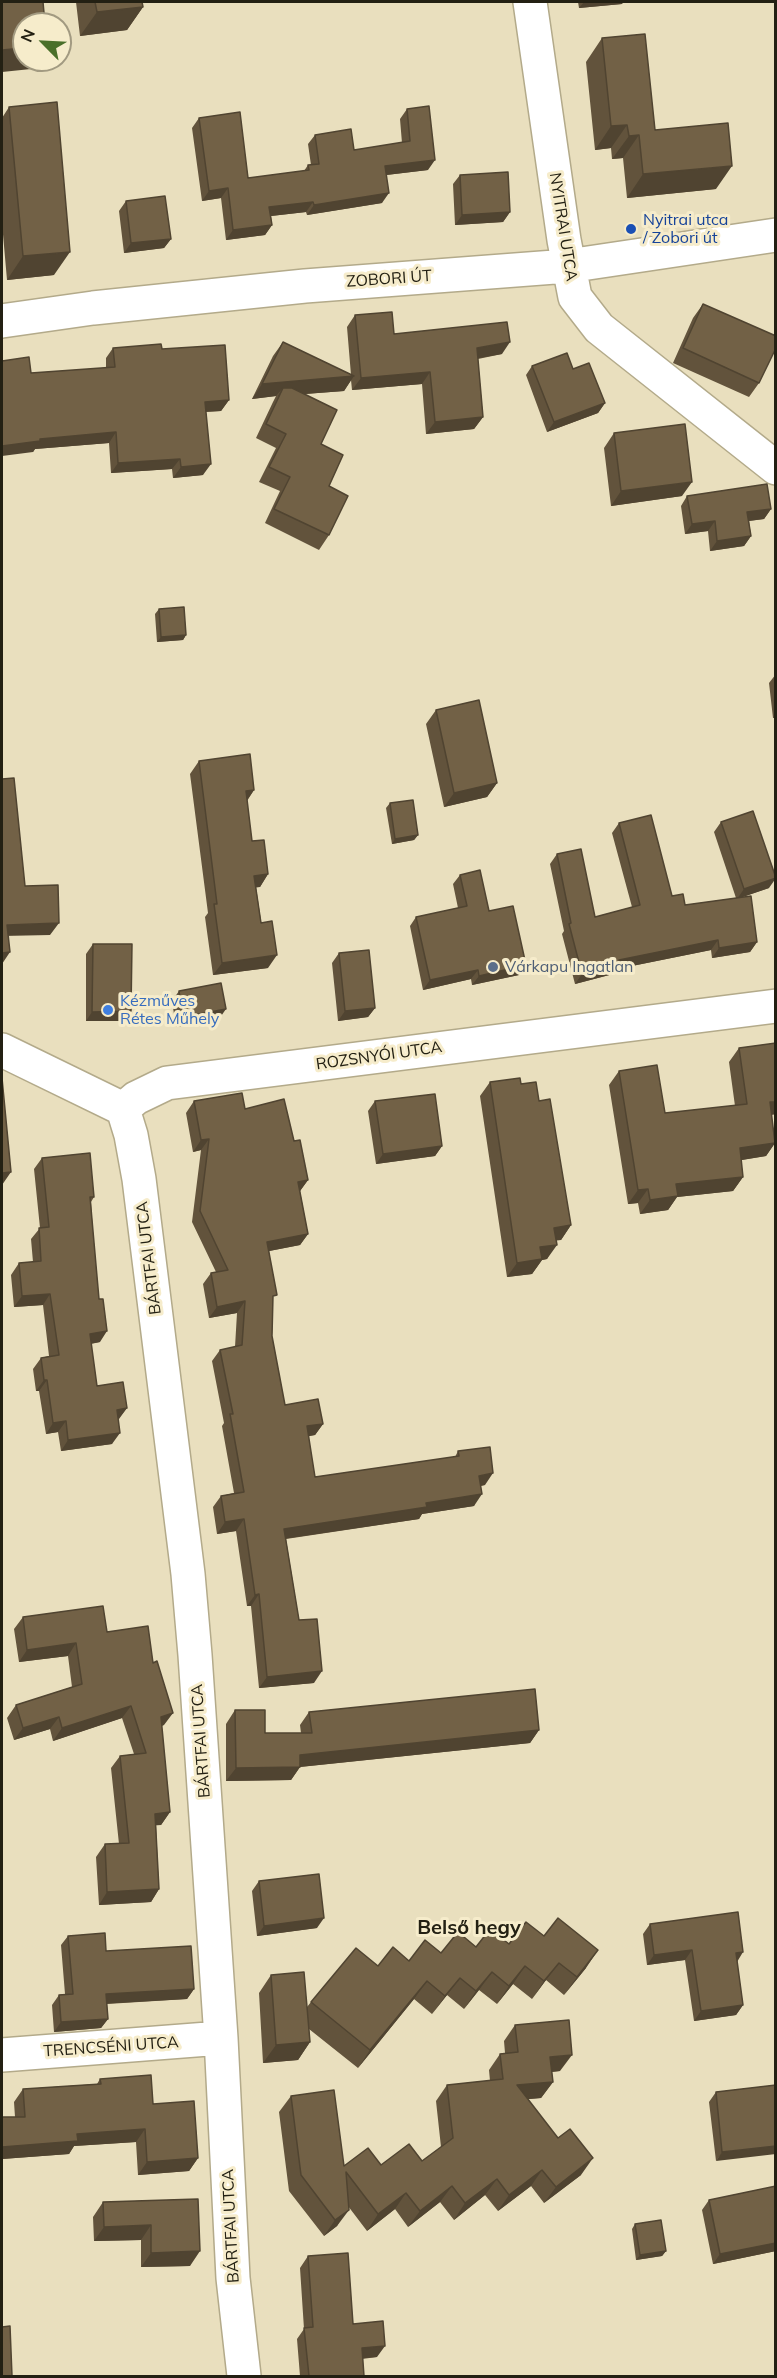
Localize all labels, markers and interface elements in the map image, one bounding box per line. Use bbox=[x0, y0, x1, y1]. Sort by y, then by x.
north arrow bbox=[12, 12, 72, 72]
text: N bbox=[16, 26, 39, 45]
street label: NYITRAI UTCA bbox=[545, 171, 581, 283]
place label: Nyitrai utca / Zobori út bbox=[643, 210, 728, 248]
marker: Nyitrai utca / Zobori út bbox=[624, 222, 638, 236]
street label: ZOBORI ÚT bbox=[346, 266, 432, 292]
place label: Várkapu Ingatlan bbox=[505, 957, 633, 977]
marker: Várkapu Ingatlan bbox=[486, 960, 500, 974]
place label: Kézműves Rétes Műhely bbox=[120, 991, 219, 1029]
marker: Kézműves Rétes Műhely bbox=[101, 1003, 115, 1017]
street label: ROZSNYÓI UTCA bbox=[315, 1038, 443, 1074]
street label: BÁRTFAI UTCA bbox=[133, 1200, 165, 1316]
street label: BÁRTFAI UTCA bbox=[187, 1683, 215, 1799]
district label: Belső hegy bbox=[417, 1916, 521, 1940]
street label: TRENCSÉNI UTCA bbox=[43, 2033, 179, 2061]
street label: BÁRTFAI UTCA bbox=[218, 2169, 244, 2283]

